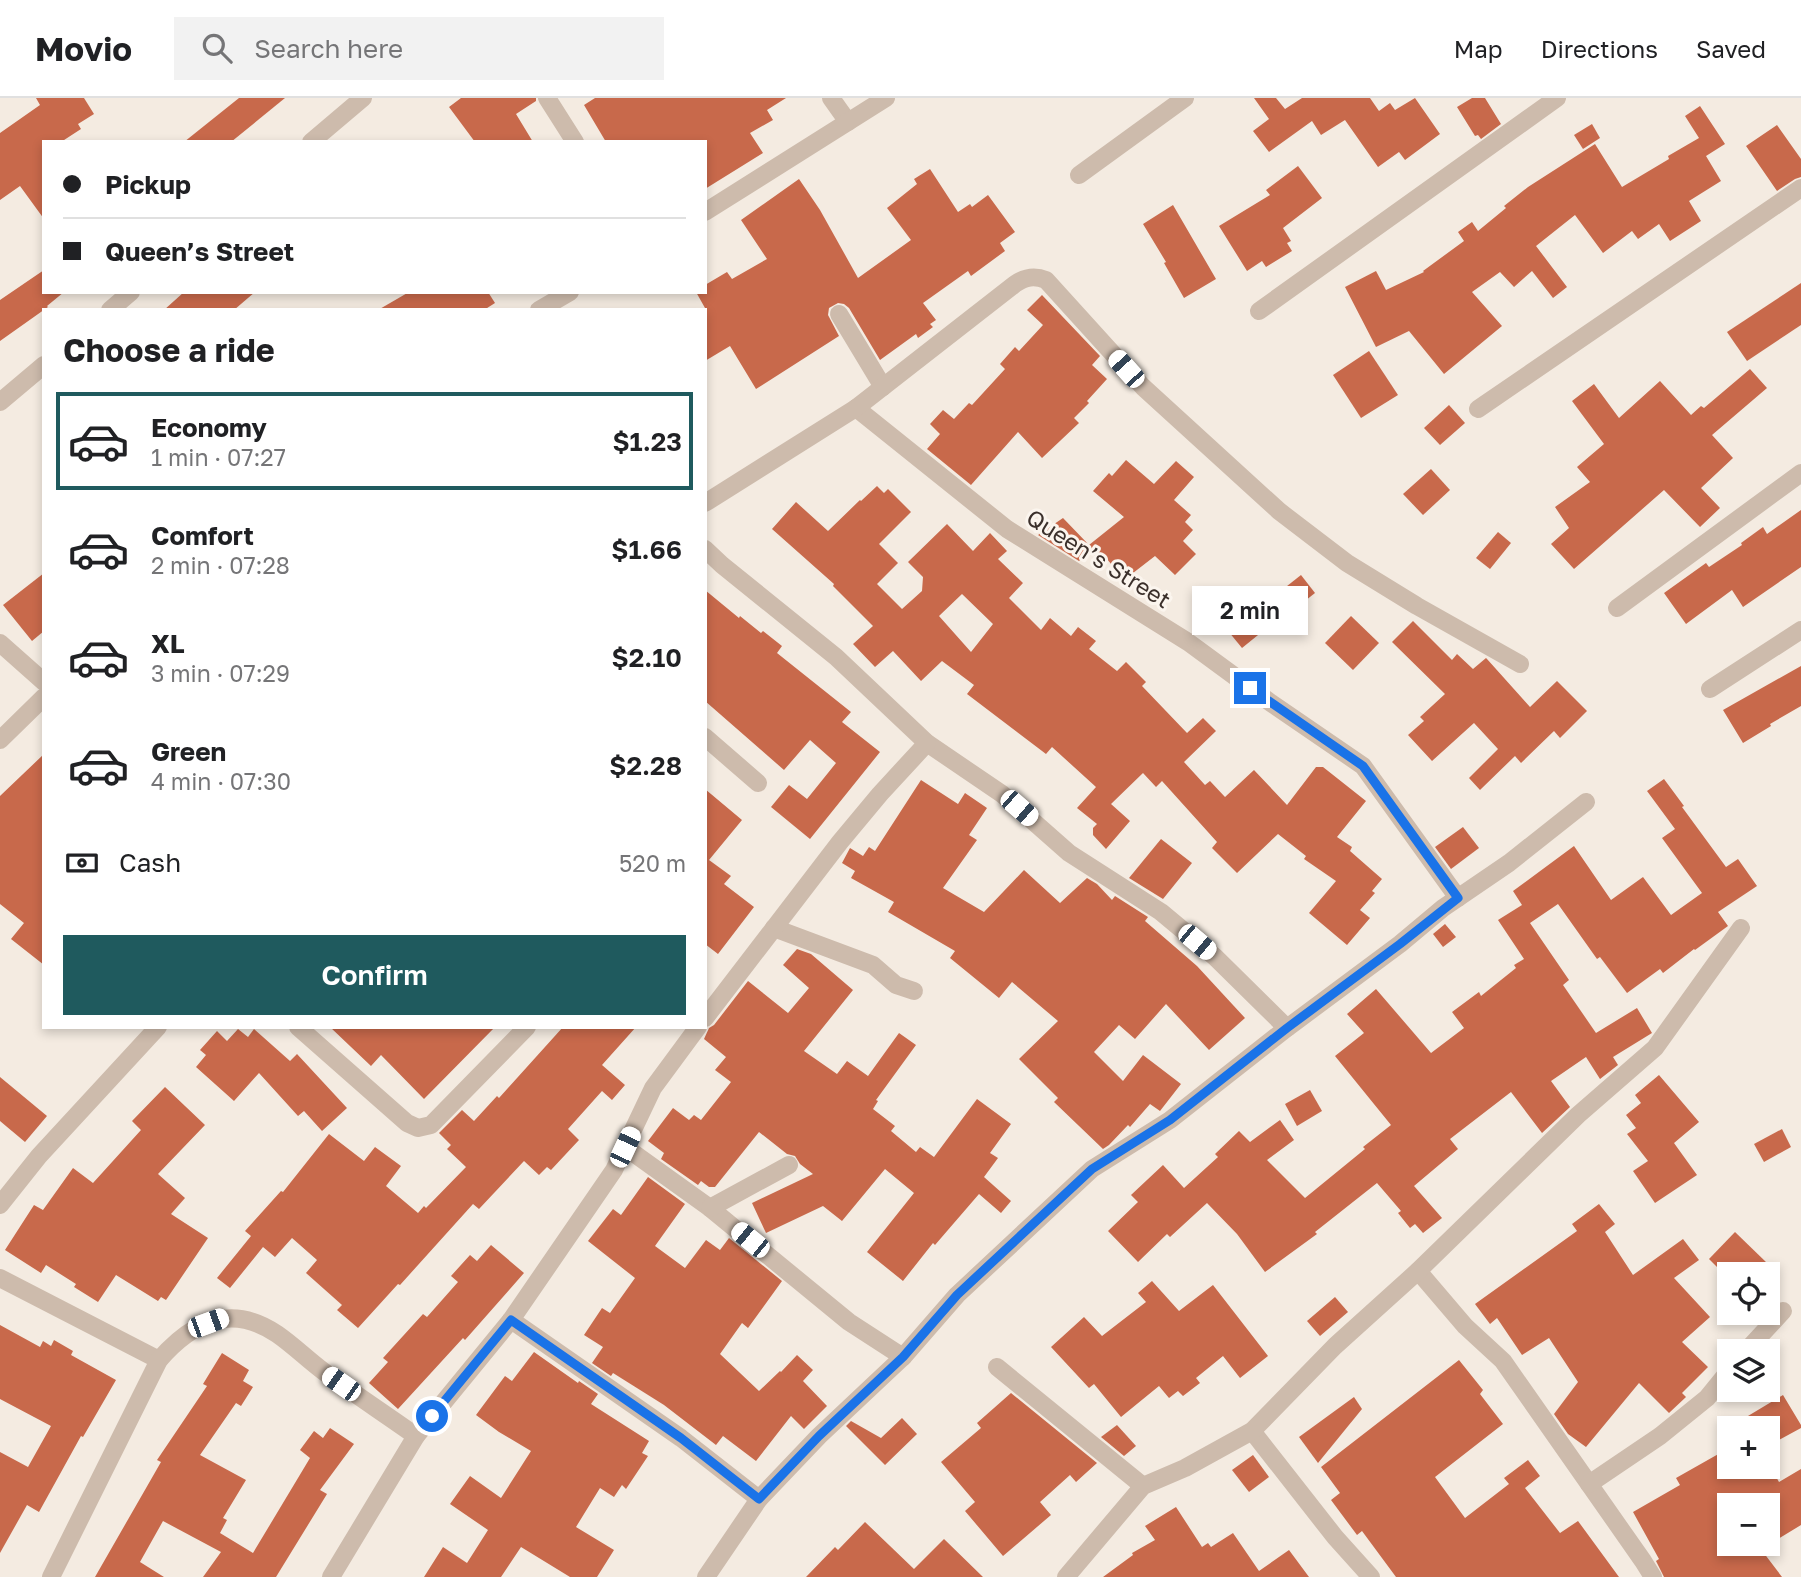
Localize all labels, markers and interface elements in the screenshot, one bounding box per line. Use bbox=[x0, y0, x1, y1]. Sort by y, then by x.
search box bbox=[174, 17, 664, 80]
text: Movio bbox=[35, 29, 132, 68]
icon: search bbox=[198, 29, 236, 67]
text: Search here bbox=[254, 33, 403, 64]
text: Map bbox=[1454, 34, 1503, 63]
text: Directions bbox=[1541, 34, 1658, 63]
text: Saved bbox=[1696, 34, 1766, 63]
text: Pickup bbox=[105, 169, 191, 200]
text: Queen’s Street bbox=[105, 236, 294, 267]
text: Choose a ride bbox=[63, 331, 275, 369]
car bbox=[1105, 346, 1148, 392]
icon: car bbox=[67, 410, 130, 473]
text: Economy bbox=[151, 412, 267, 443]
text: $1.23 bbox=[612, 426, 682, 457]
text: 1 min · 07:27 bbox=[151, 443, 286, 471]
street label: Queen’s Street bbox=[1022, 503, 1176, 613]
icon: car bbox=[67, 518, 130, 581]
text: Comfort bbox=[151, 520, 254, 551]
text: $1.66 bbox=[611, 534, 682, 565]
text: 2 min · 07:28 bbox=[151, 551, 290, 579]
callout: 2 min bbox=[1192, 587, 1308, 636]
text: 2 min bbox=[1220, 596, 1280, 624]
icon: car bbox=[67, 626, 130, 689]
text: XL bbox=[151, 628, 185, 659]
text: $2.10 bbox=[612, 642, 682, 673]
text: 3 min · 07:29 bbox=[151, 659, 290, 687]
route end bbox=[1234, 672, 1266, 704]
icon: car bbox=[67, 734, 130, 797]
text: Green bbox=[151, 736, 226, 767]
text: $2.28 bbox=[609, 750, 682, 781]
text: 4 min · 07:30 bbox=[151, 767, 291, 795]
car bbox=[997, 786, 1042, 830]
icon: cash bbox=[63, 844, 101, 882]
text: Cash bbox=[119, 847, 181, 878]
text: 520 m bbox=[619, 849, 686, 877]
car bbox=[1175, 920, 1220, 964]
button: Confirm bbox=[63, 935, 686, 1015]
car bbox=[607, 1124, 644, 1170]
car bbox=[728, 1219, 773, 1261]
map controls bbox=[1717, 1262, 1780, 1556]
button: locate bbox=[1717, 1262, 1780, 1325]
car bbox=[185, 1306, 232, 1340]
button: layers bbox=[1717, 1339, 1780, 1402]
car bbox=[318, 1363, 365, 1405]
route start bbox=[416, 1400, 448, 1432]
button: + bbox=[1717, 1416, 1780, 1479]
button: − bbox=[1717, 1493, 1780, 1556]

